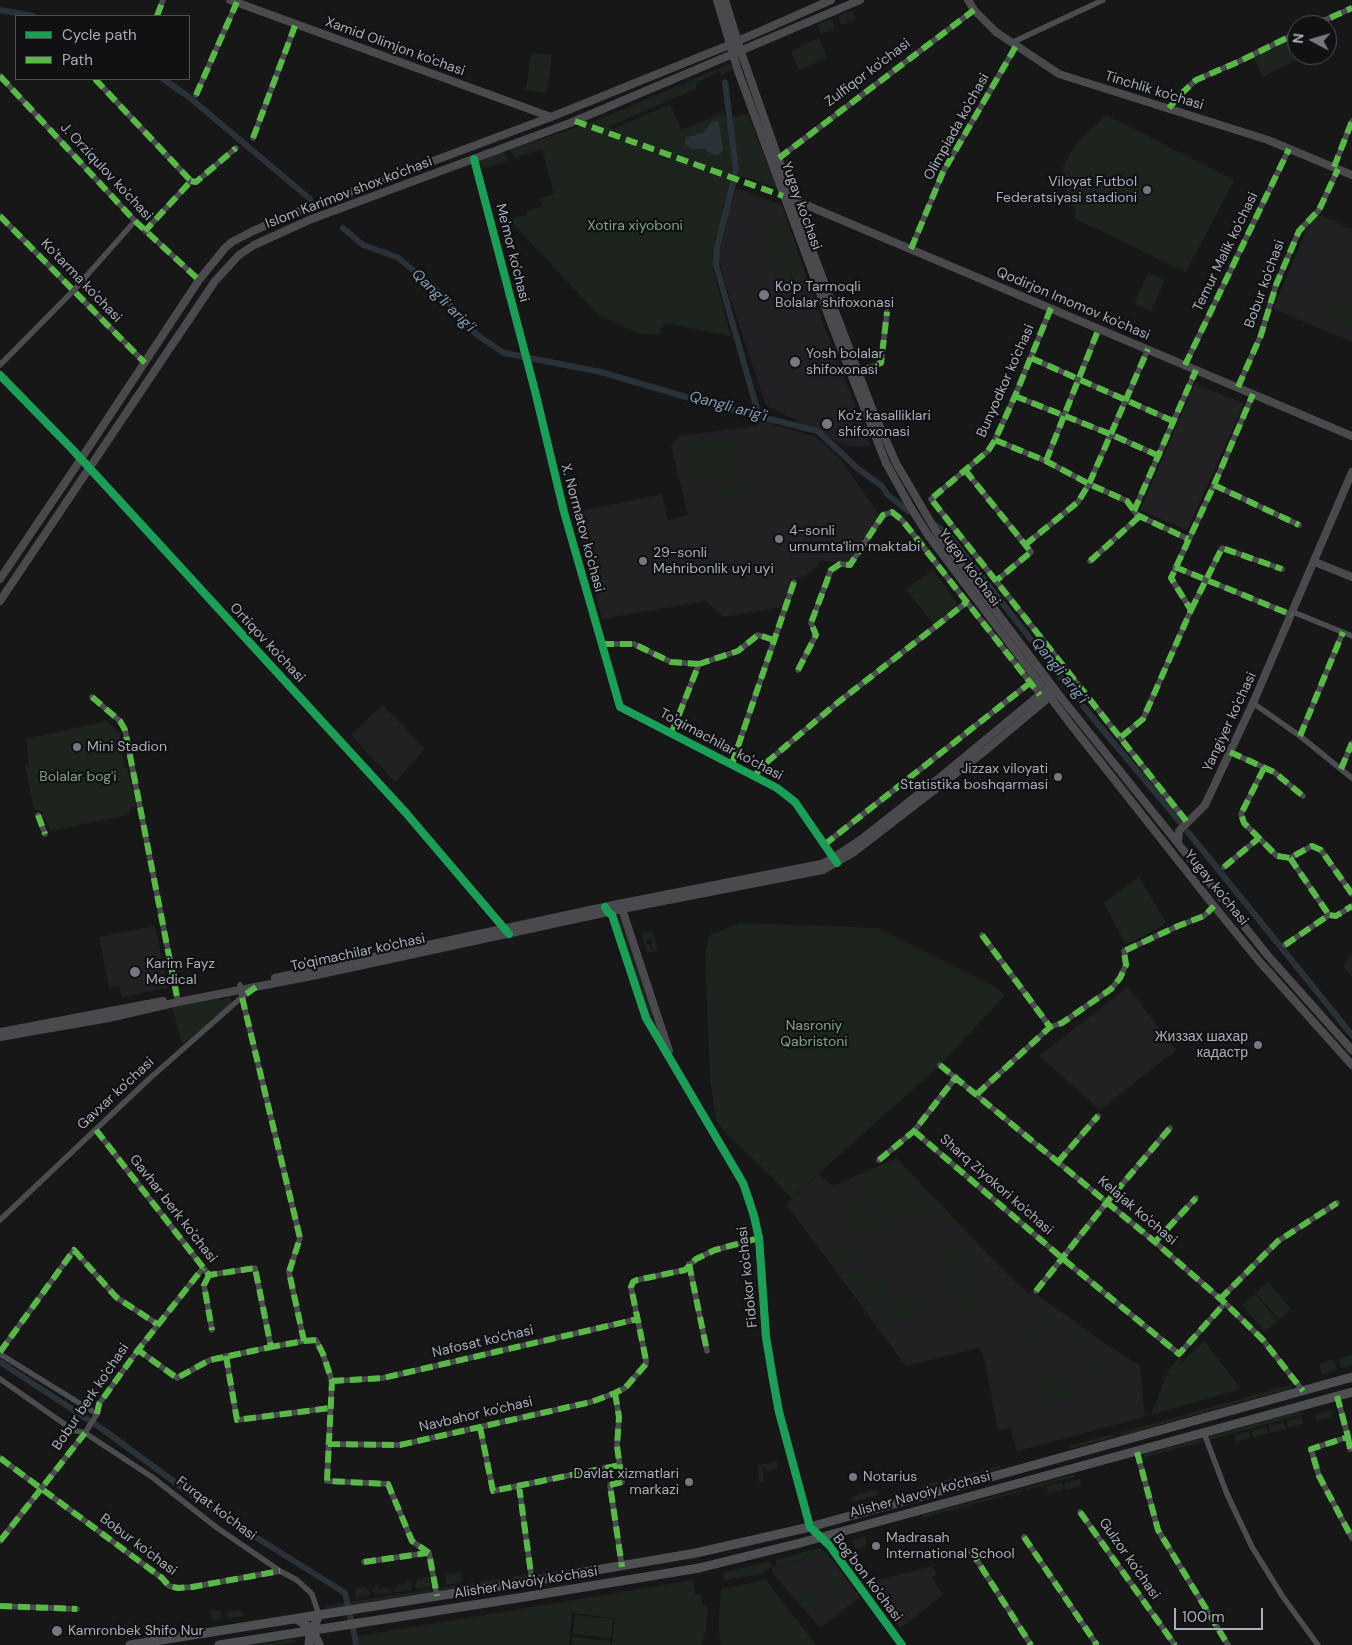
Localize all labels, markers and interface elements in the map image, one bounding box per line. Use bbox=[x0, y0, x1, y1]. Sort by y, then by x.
street label: Xamid Olimjon ko'chasi bbox=[323, 14, 467, 80]
legend bbox=[15, 15, 190, 80]
north arrow bbox=[1287, 15, 1337, 65]
text: Cycle path bbox=[62, 25, 137, 45]
text: N bbox=[1289, 33, 1308, 45]
street label: Zulfiqor ko'chasi bbox=[822, 35, 914, 111]
text: Path bbox=[62, 50, 93, 70]
street label: Tinchlik ko'chasi bbox=[1103, 68, 1205, 114]
street label: Olimpiada ko'chasi bbox=[921, 71, 993, 183]
street label: J. Orziqulov ko'chasi bbox=[56, 119, 156, 225]
street label: Islom Karimov shox ko'chasi bbox=[263, 153, 435, 233]
street label: Yugay ko'chasi bbox=[777, 160, 825, 252]
place label: Viloyat Futbol Federatsiyasi stadioni bbox=[996, 174, 1137, 206]
marker: Viloyat Futbol Federatsiyasi stadioni bbox=[1141, 184, 1153, 196]
street label: Temur Malik ko'chasi bbox=[1190, 190, 1262, 314]
street label: Me'mor ko'chasi bbox=[492, 202, 532, 304]
park label: Xotira xiyoboni bbox=[587, 218, 683, 234]
street label: Ko'tarma ko'chasi bbox=[37, 236, 125, 326]
street label: Bobur ko'chasi bbox=[1241, 238, 1289, 330]
street label: Qodirjon Imomov ko'chasi bbox=[994, 264, 1152, 344]
water label: Qang'li arig'i bbox=[408, 266, 478, 336]
place label: Ko'p Tarmoqli Bolalar shifoxonasi bbox=[775, 279, 894, 312]
marker: Ko'p Tarmoqli Bolalar shifoxonasi bbox=[757, 288, 771, 302]
street label: Bunyodkor ko'chasi bbox=[973, 322, 1039, 440]
place label: Yosh bolalar shifoxonasi bbox=[806, 346, 884, 378]
marker: Yosh bolalar shifoxonasi bbox=[788, 355, 802, 369]
water label: Qangli arig'i bbox=[687, 388, 769, 426]
place label: Ko'z kasalliklari shifoxonasi bbox=[838, 408, 931, 441]
marker: Ko'z kasalliklari shifoxonasi bbox=[820, 417, 834, 431]
street label: X. Normatov ko'chasi bbox=[557, 462, 607, 594]
place label: 4-sonli umumta'lim maktabi bbox=[789, 523, 920, 556]
street label: Yugay ko'chasi bbox=[934, 526, 1004, 610]
marker: 4-sonli umumta'lim maktabi bbox=[773, 533, 785, 545]
place label: 29-sonli Mehribonlik uyi uyi bbox=[653, 545, 774, 578]
marker: 29-sonli Mehribonlik uyi uyi bbox=[637, 555, 649, 567]
street label: Ortiqov ko'chasi bbox=[226, 600, 308, 686]
water label: Qangli arig'i bbox=[1027, 634, 1091, 708]
street label: Yangiyer ko'chasi bbox=[1200, 670, 1260, 774]
street label: To'qimachilar ko'chasi bbox=[657, 705, 785, 785]
place label: Mini Stadion bbox=[87, 739, 167, 755]
marker: Mini Stadion bbox=[71, 741, 83, 753]
place label: Jizzax viloyati Statistika boshqarmasi bbox=[900, 761, 1048, 794]
park label: Bolalar bog'i bbox=[39, 769, 117, 785]
marker: Jizzax viloyati Statistika boshqarmasi bbox=[1052, 771, 1064, 783]
street label: Yugay ko'chasi bbox=[1180, 847, 1252, 929]
street label: To'qimachilar ko'chasi bbox=[289, 931, 427, 975]
place label: Karim Fayz Medical bbox=[146, 956, 215, 989]
marker: Karim Fayz Medical bbox=[128, 965, 142, 979]
park label: Nasroniy Qabristoni bbox=[780, 1018, 848, 1050]
place label: Жиззах шахар кадастр bbox=[1155, 1029, 1248, 1062]
marker: Жиззах шахар кадастр bbox=[1252, 1039, 1264, 1051]
street label: Gavxar ko'chasi bbox=[74, 1054, 158, 1134]
street label: Sharq Ziyokori ko'chasi bbox=[936, 1131, 1056, 1239]
street label: Gavhar berk ko'chasi bbox=[126, 1152, 220, 1266]
street label: Kelajak ko'chasi bbox=[1094, 1173, 1180, 1249]
street label: Fidokor ko'chasi bbox=[734, 1226, 762, 1328]
street label: Nafosat ko'chasi bbox=[431, 1322, 535, 1362]
street label: Bobur berk ko'chasi bbox=[49, 1340, 133, 1454]
street label: Navbahor ko'chasi bbox=[418, 1394, 534, 1436]
place label: Davlat xizmatlari markazi bbox=[574, 1466, 679, 1498]
street label: Alisher Navoiy ko'chasi bbox=[848, 1468, 992, 1522]
place label: Notarius bbox=[863, 1469, 917, 1485]
marker: Notarius bbox=[847, 1471, 859, 1483]
street label: Furqat ko'chasi bbox=[173, 1473, 259, 1545]
marker: Davlat xizmatlari markazi bbox=[683, 1476, 695, 1488]
street label: Bobur ko'chasi bbox=[96, 1510, 180, 1580]
street label: Gulzor ko'chasi bbox=[1095, 1515, 1163, 1603]
place label: Madrasah International School bbox=[886, 1530, 1015, 1562]
street label: Bog'bon ko'chasi bbox=[829, 1531, 905, 1625]
marker: Madrasah International School bbox=[870, 1540, 882, 1552]
street label: Alisher Navoiy ko'chasi bbox=[453, 1563, 599, 1603]
scale bar bbox=[1177, 1598, 1266, 1630]
text: 100 m bbox=[1182, 1607, 1225, 1627]
place label: Kamronbek Shifo Nur bbox=[68, 1623, 204, 1639]
marker: Kamronbek Shifo Nur bbox=[50, 1624, 64, 1638]

